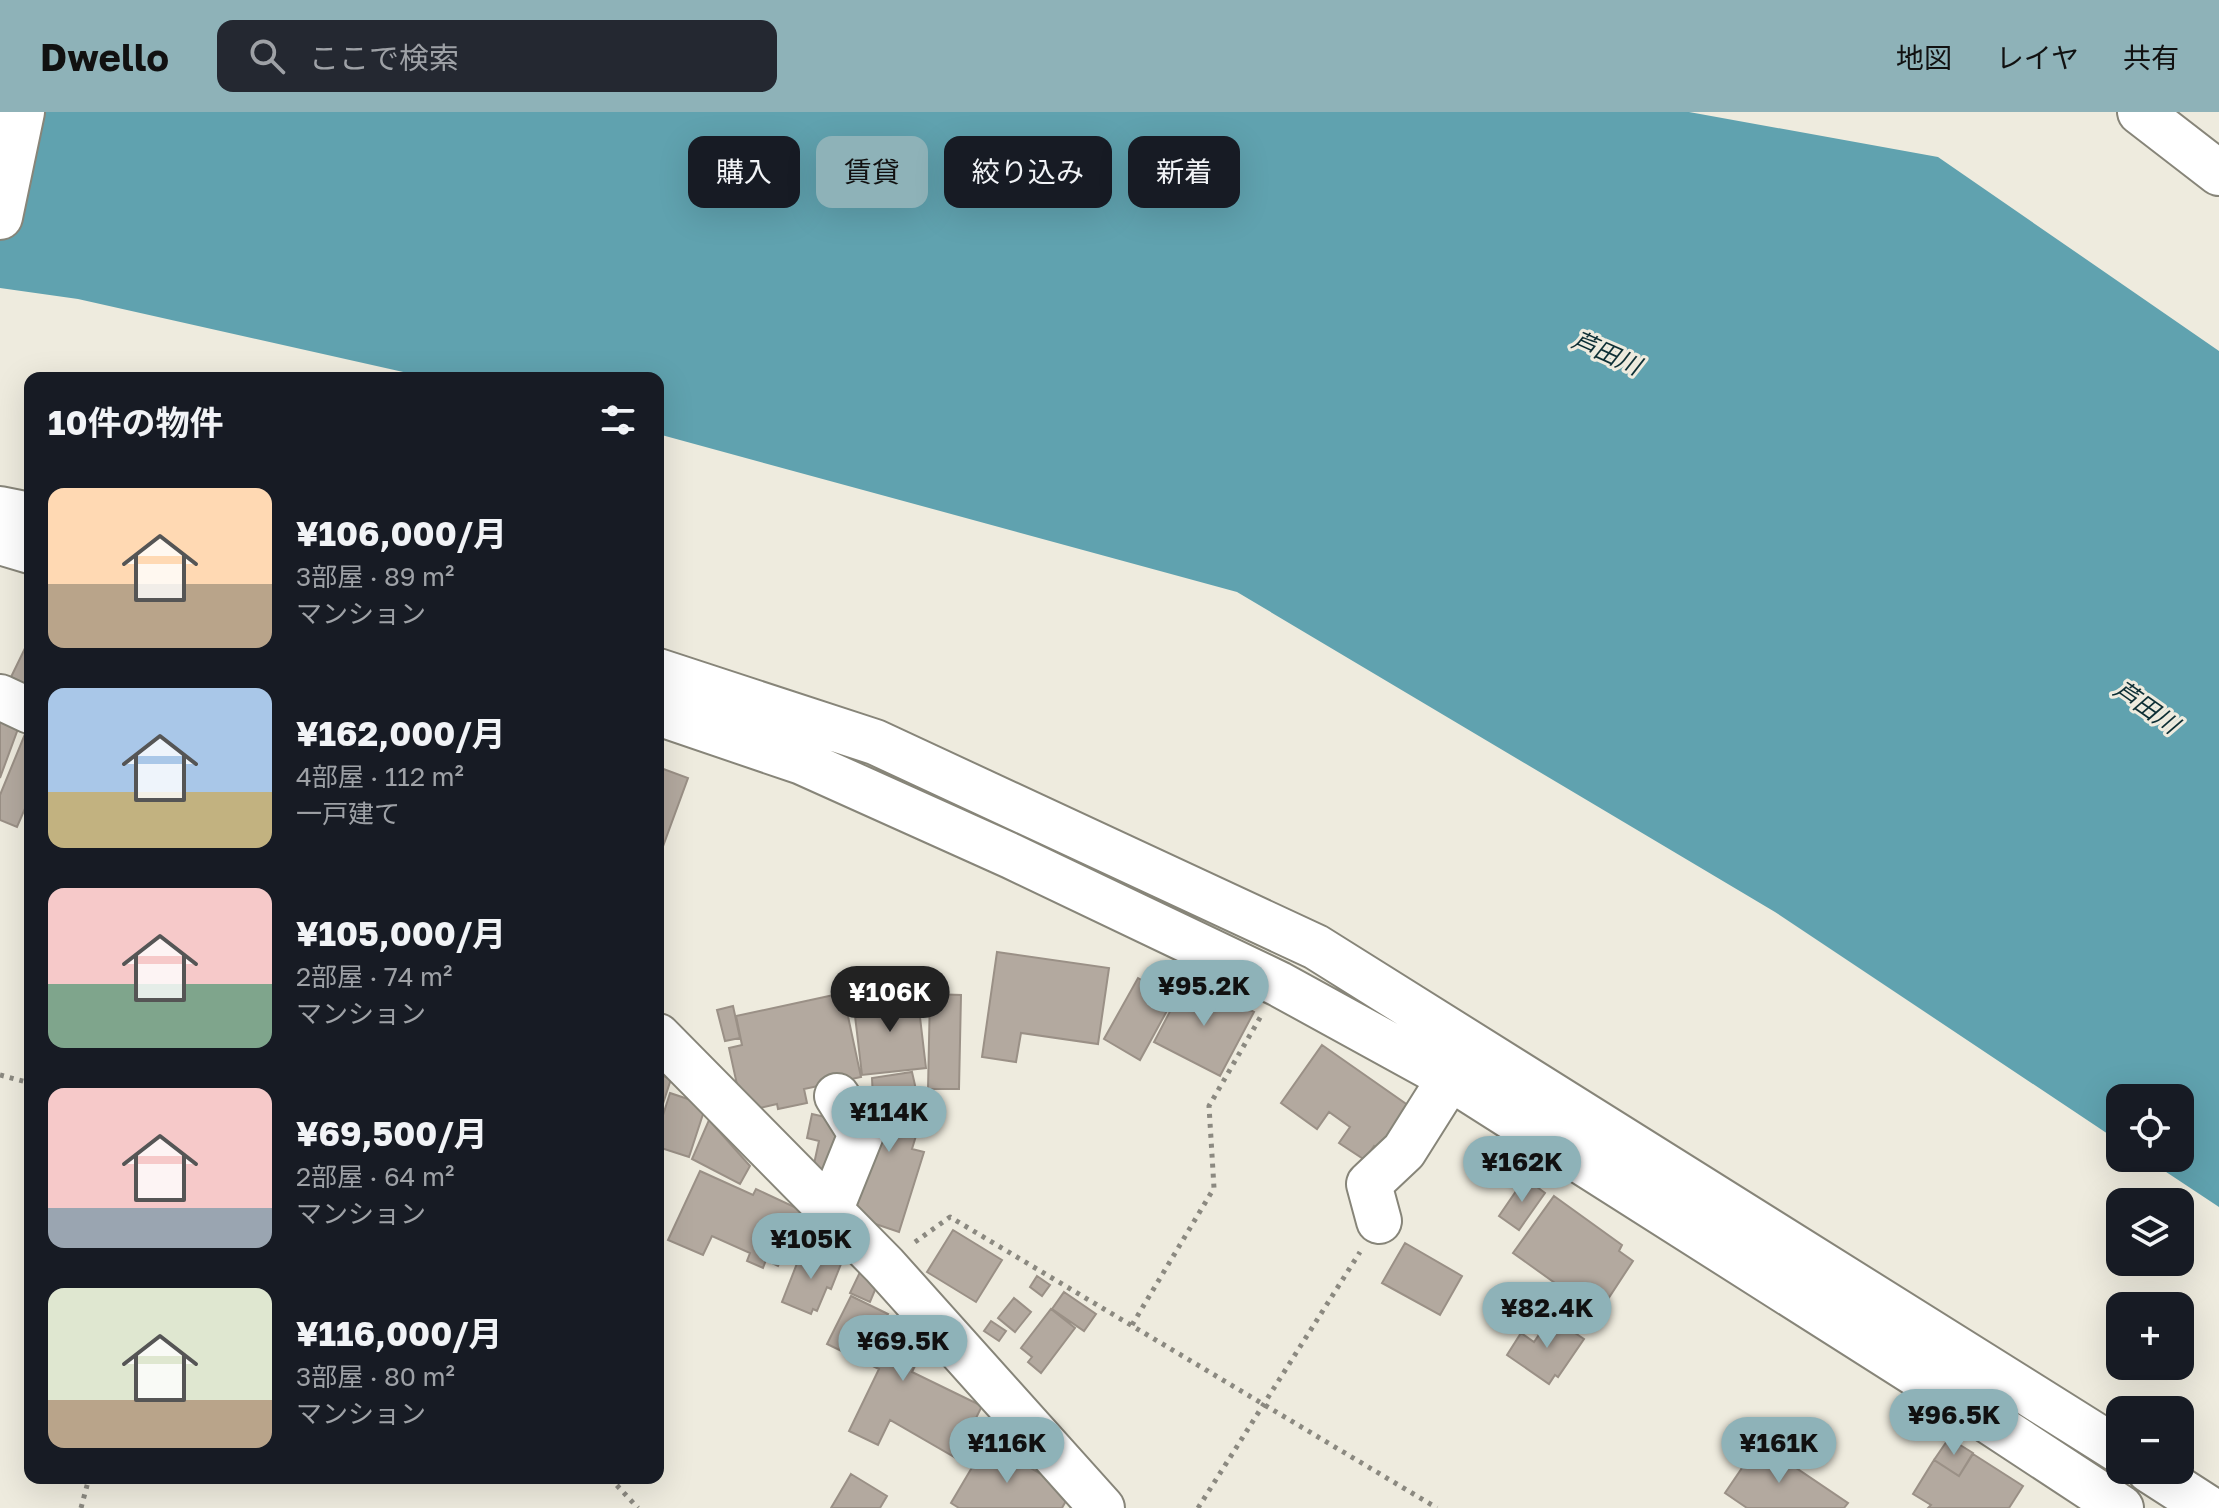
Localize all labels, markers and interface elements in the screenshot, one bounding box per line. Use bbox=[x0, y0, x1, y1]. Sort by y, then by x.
search box bbox=[217, 20, 777, 92]
text: Dwello bbox=[40, 34, 169, 79]
icon: search bbox=[245, 34, 289, 78]
text: ここで検索 bbox=[309, 40, 459, 76]
text: 地図 bbox=[1896, 41, 1952, 74]
text: レイヤ bbox=[1996, 41, 2079, 74]
text: 共有 bbox=[2123, 41, 2179, 74]
chip: 購入 bbox=[688, 136, 800, 208]
chip: 賃貸 bbox=[816, 136, 928, 208]
chip: 絞り込み bbox=[944, 136, 1112, 208]
chip: 新着 bbox=[1128, 136, 1240, 208]
water label: 芦田川 bbox=[1568, 324, 1649, 381]
icon: filters bbox=[596, 398, 640, 442]
text: 10件の物件 bbox=[48, 402, 224, 442]
text: ¥106,000/月 bbox=[296, 513, 507, 553]
icon: home bbox=[112, 520, 208, 616]
text: 3部屋 · 89 m² bbox=[296, 561, 454, 592]
text: マンション bbox=[296, 598, 426, 629]
water label: 芦田川 bbox=[2109, 673, 2187, 740]
text: ¥162,000/月 bbox=[296, 713, 506, 753]
icon: home bbox=[112, 720, 208, 816]
text: 4部屋 · 112 m² bbox=[296, 761, 464, 792]
text: 一戸建て bbox=[296, 798, 400, 829]
text: ¥105,000/月 bbox=[296, 913, 506, 953]
icon: home bbox=[112, 920, 208, 1016]
pin: ¥95.2K bbox=[1139, 960, 1269, 1028]
text: 2部屋 · 74 m² bbox=[296, 961, 452, 992]
pin: ¥106K bbox=[834, 966, 946, 1034]
text: ¥95.2K bbox=[1158, 970, 1250, 1001]
text: ¥106K bbox=[849, 976, 931, 1007]
text: マンション bbox=[296, 998, 426, 1029]
map controls bbox=[2106, 1084, 2194, 1484]
button: locate bbox=[2106, 1084, 2194, 1172]
pin: ¥114K bbox=[833, 1086, 945, 1154]
text: ¥114K bbox=[849, 1096, 929, 1127]
text: ¥69,500/月 bbox=[296, 1113, 488, 1153]
icon: home bbox=[112, 1120, 208, 1216]
pin: ¥162K bbox=[1466, 1136, 1578, 1204]
text: ¥162K bbox=[1481, 1146, 1563, 1177]
text: 2部屋 · 64 m² bbox=[296, 1161, 454, 1192]
button: layers bbox=[2106, 1188, 2194, 1276]
text: マンション bbox=[296, 1198, 426, 1229]
pin: ¥105K bbox=[755, 1213, 867, 1281]
text: ¥105K bbox=[770, 1223, 852, 1254]
pin: ¥82.4K bbox=[1482, 1282, 1612, 1350]
text: ¥82.4K bbox=[1500, 1292, 1594, 1323]
button: + bbox=[2106, 1292, 2194, 1380]
text: ¥116,000/月 bbox=[296, 1313, 503, 1353]
pin: ¥69.5K bbox=[838, 1315, 968, 1383]
icon: home bbox=[112, 1320, 208, 1416]
text: ¥69.5K bbox=[856, 1325, 950, 1356]
text: 3部屋 · 80 m² bbox=[296, 1361, 455, 1392]
pin: ¥96.5K bbox=[1889, 1389, 2019, 1457]
button: − bbox=[2106, 1396, 2194, 1484]
text: マンション bbox=[296, 1398, 426, 1429]
text: ¥96.5K bbox=[1907, 1399, 2001, 1430]
pin: ¥116K bbox=[951, 1417, 1063, 1485]
pin: ¥161K bbox=[1723, 1417, 1835, 1485]
text: ¥116K bbox=[967, 1427, 1047, 1458]
text: ¥161K bbox=[1739, 1427, 1819, 1458]

